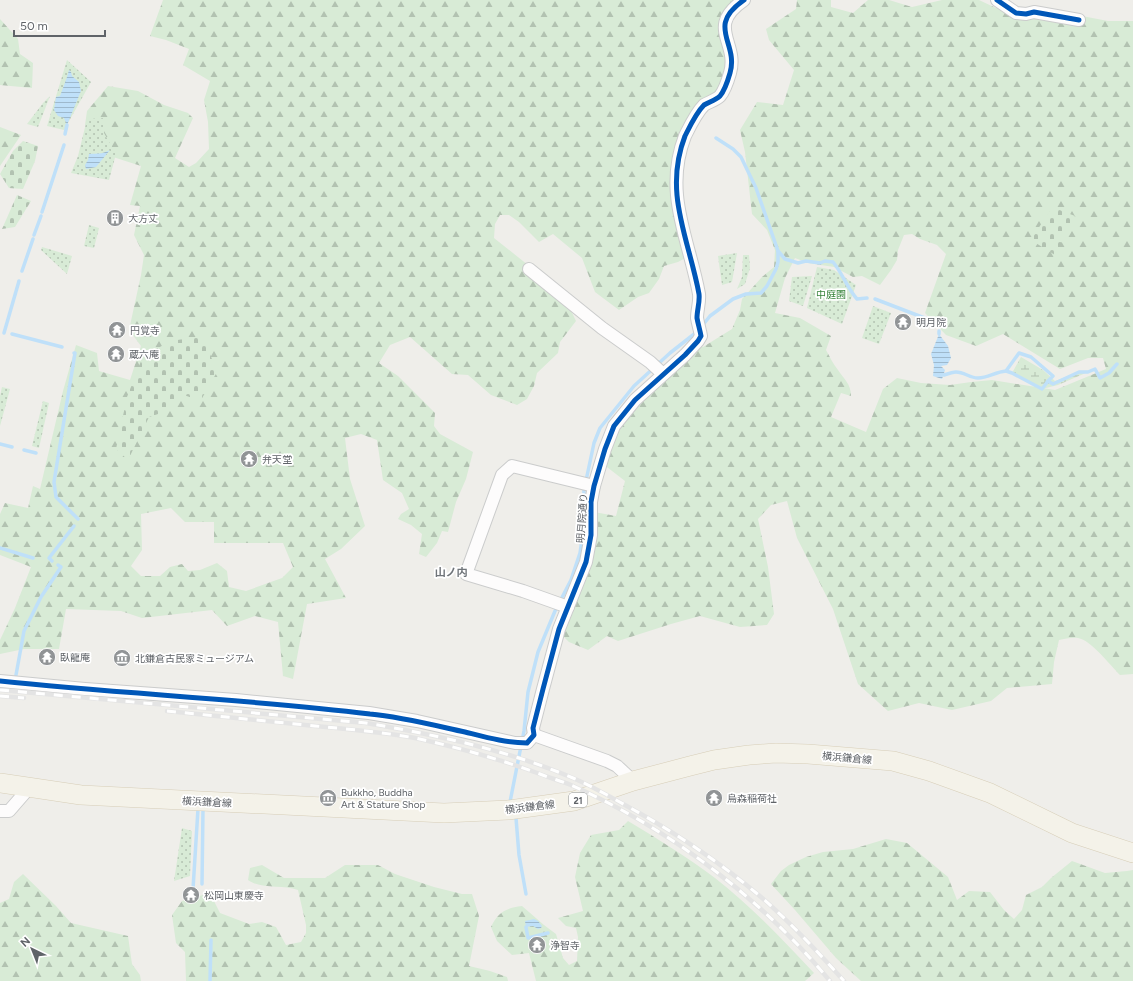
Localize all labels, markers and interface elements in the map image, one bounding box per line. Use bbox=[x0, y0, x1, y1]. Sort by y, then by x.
scale bar bbox=[14, 12, 105, 38]
text: 50 m bbox=[20, 19, 48, 33]
building icon: 大方丈 bbox=[105, 208, 125, 228]
place label: 大方丈 bbox=[128, 212, 158, 225]
park label: 中庭園 bbox=[816, 288, 846, 301]
temple icon: 明月院 bbox=[893, 312, 913, 332]
place label: 明月院 bbox=[916, 316, 946, 329]
temple icon: 円覚寺 bbox=[107, 320, 127, 340]
place label: 円覚寺 bbox=[130, 324, 160, 337]
temple icon: 蔵六庵 bbox=[106, 344, 126, 364]
place label: 蔵六庵 bbox=[129, 348, 159, 361]
temple icon: 弁天堂 bbox=[239, 449, 259, 469]
place label: 弁天堂 bbox=[262, 453, 292, 466]
street label: 明月院通り bbox=[574, 493, 590, 543]
district label: 山ノ内 bbox=[435, 566, 468, 579]
temple icon: 臥龍庵 bbox=[37, 647, 57, 667]
museum icon: 北鎌倉古民家ミュージアム bbox=[112, 648, 132, 668]
place label: 臥龍庵 bbox=[60, 651, 90, 664]
place label: 北鎌倉古民家ミュージアム bbox=[135, 652, 254, 665]
street label: 横浜鎌倉線 bbox=[822, 749, 872, 767]
place label: Bukkho, Buddha Art & Stature Shop bbox=[341, 786, 425, 811]
museum icon: Bukkho, Buddha Art & Stature Shop bbox=[318, 788, 338, 808]
temple icon: 烏森稲荷社 bbox=[704, 788, 724, 808]
place label: 烏森稲荷社 bbox=[727, 792, 777, 805]
road number: 21 bbox=[569, 793, 587, 807]
street label: 横浜鎌倉線 bbox=[182, 794, 232, 810]
street label: 横浜鎌倉線 bbox=[504, 798, 556, 816]
temple icon: 松岡山東慶寺 bbox=[181, 885, 201, 905]
place label: 松岡山東慶寺 bbox=[204, 889, 264, 902]
north arrow bbox=[12, 929, 52, 969]
text: N bbox=[18, 934, 33, 950]
temple icon: 浄智寺 bbox=[527, 935, 547, 955]
place label: 浄智寺 bbox=[550, 939, 580, 952]

